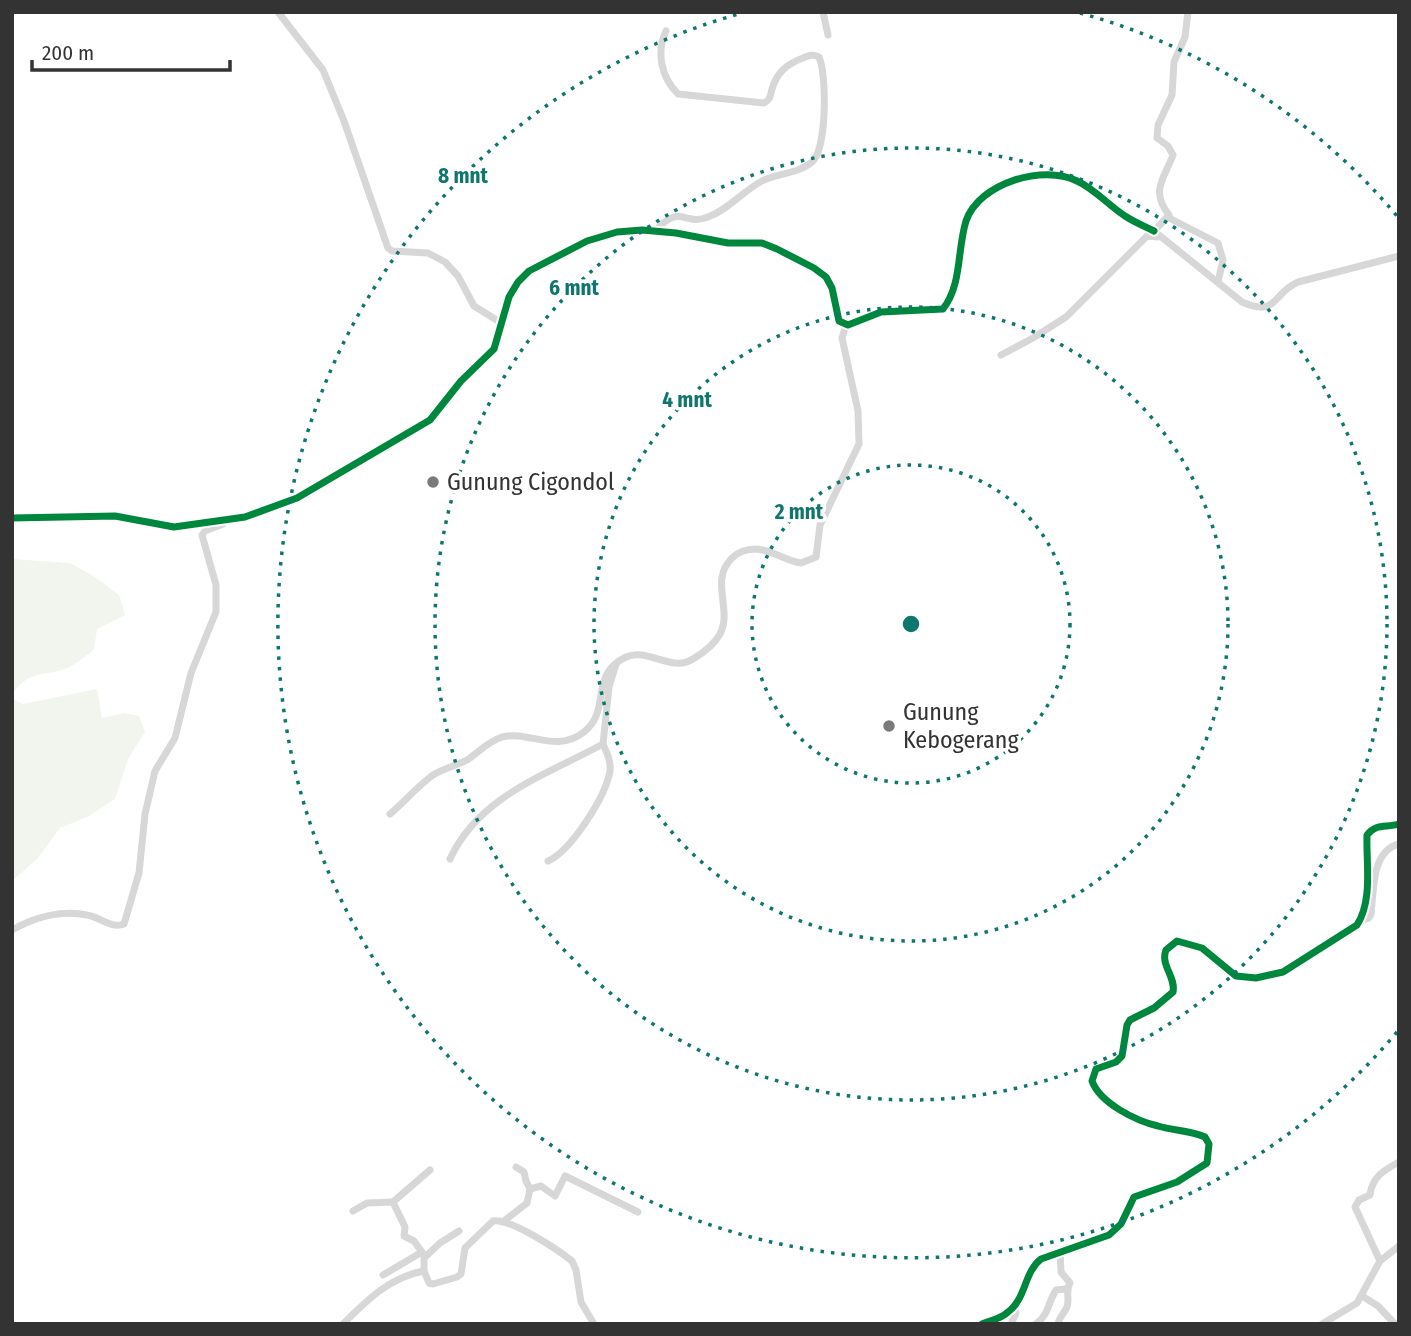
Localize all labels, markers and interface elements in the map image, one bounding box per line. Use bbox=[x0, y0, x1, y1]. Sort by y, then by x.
scale bar bbox=[32, 28, 229, 72]
text: 200 m bbox=[42, 40, 94, 66]
text: 8 mnt bbox=[438, 163, 489, 189]
text: 6 mnt bbox=[549, 275, 599, 301]
text: 4 mnt bbox=[662, 387, 712, 413]
place label: Gunung Cigondol bbox=[447, 468, 614, 496]
marker: Gunung Cigondol bbox=[425, 474, 441, 490]
text: 2 mnt bbox=[774, 499, 824, 525]
centre of rings bbox=[899, 612, 923, 636]
place label: Gunung Kebogerang bbox=[903, 698, 1019, 754]
marker: Gunung Kebogerang bbox=[881, 718, 897, 734]

